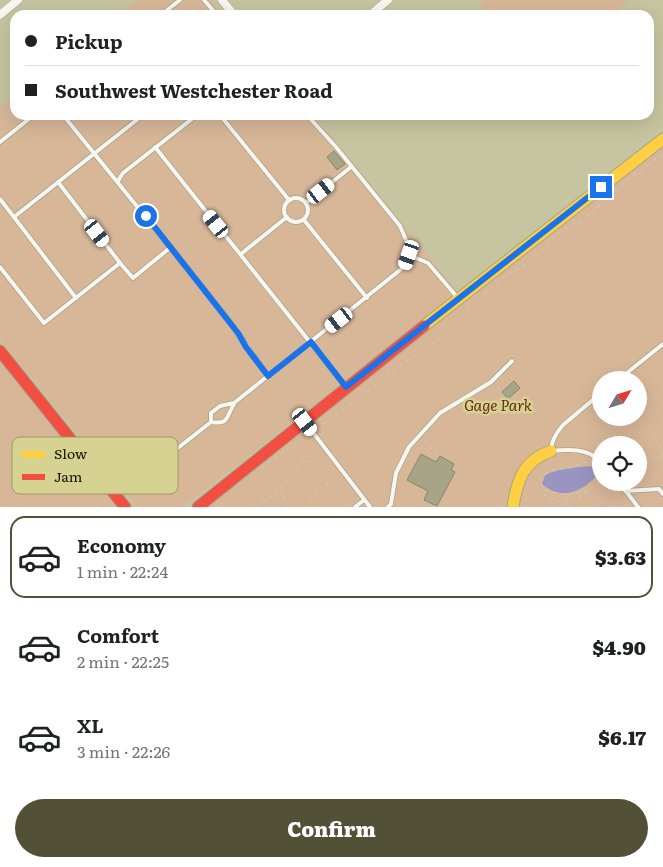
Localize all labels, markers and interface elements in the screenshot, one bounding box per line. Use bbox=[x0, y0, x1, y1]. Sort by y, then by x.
text: Pickup bbox=[55, 27, 123, 55]
text: Southwest Westchester Road bbox=[55, 76, 333, 104]
car bbox=[304, 176, 337, 206]
route end bbox=[590, 176, 612, 198]
route start bbox=[135, 205, 157, 227]
car bbox=[200, 208, 231, 240]
car bbox=[81, 217, 112, 249]
car bbox=[397, 238, 420, 272]
car bbox=[322, 305, 355, 335]
north arrow bbox=[592, 371, 648, 426]
map controls bbox=[592, 371, 647, 491]
park label: Gage Park bbox=[464, 393, 533, 416]
car bbox=[289, 406, 320, 438]
button: locate bbox=[592, 436, 647, 491]
legend bbox=[12, 437, 178, 494]
text: Slow bbox=[54, 443, 87, 463]
text: Jam bbox=[54, 466, 83, 486]
text: Economy bbox=[77, 531, 166, 559]
icon: car bbox=[17, 535, 62, 580]
text: $3.63 bbox=[595, 543, 646, 571]
text: 1 min · 22:24 bbox=[77, 559, 168, 583]
text: Comfort bbox=[77, 621, 159, 649]
icon: car bbox=[17, 625, 62, 670]
text: $4.90 bbox=[592, 633, 646, 661]
text: 2 min · 22:25 bbox=[77, 649, 169, 673]
text: XL bbox=[77, 711, 104, 739]
icon: car bbox=[17, 715, 62, 760]
text: $6.17 bbox=[598, 723, 646, 751]
text: 3 min · 22:26 bbox=[77, 739, 170, 763]
button: Confirm bbox=[15, 799, 648, 857]

